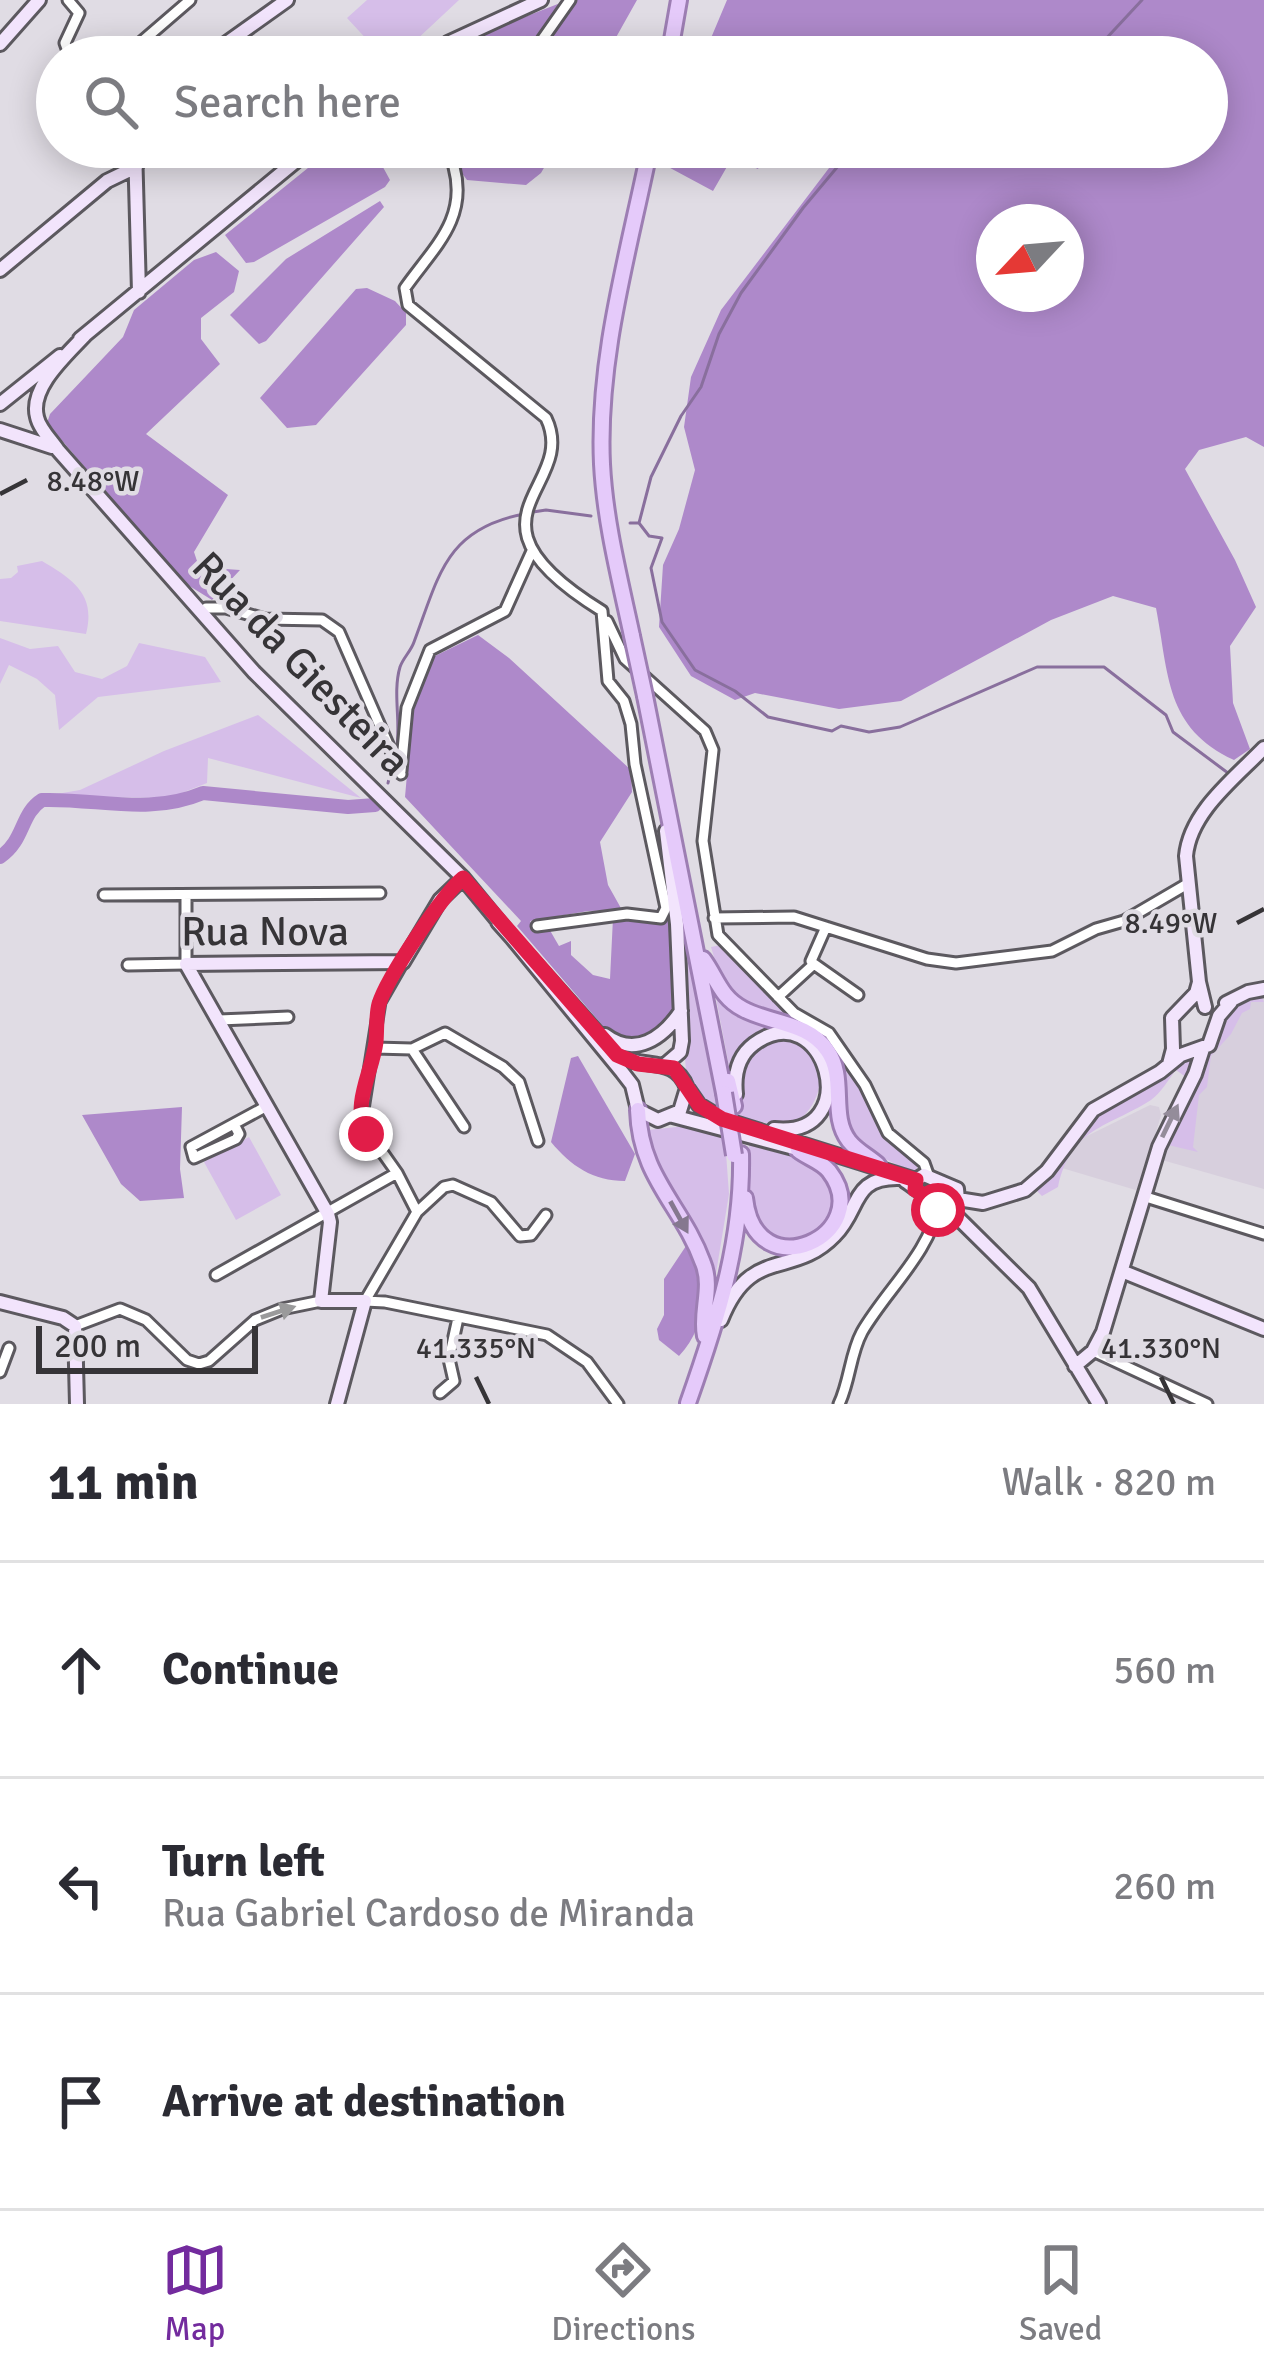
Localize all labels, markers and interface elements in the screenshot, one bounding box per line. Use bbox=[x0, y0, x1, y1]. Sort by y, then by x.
search box bbox=[36, 36, 1228, 168]
icon: search bbox=[78, 69, 144, 135]
text: Search here bbox=[174, 75, 401, 130]
north arrow bbox=[976, 204, 1084, 312]
text: 8.48°W bbox=[46, 463, 140, 500]
street label: Rua da Giesteira bbox=[181, 541, 421, 787]
text: 8.49°W bbox=[1124, 905, 1218, 942]
street label: Rua Nova bbox=[181, 906, 349, 957]
one-way arrow bbox=[1160, 1104, 1180, 1138]
route end bbox=[339, 1107, 393, 1161]
route start bbox=[911, 1183, 965, 1237]
one-way arrow bbox=[667, 1200, 688, 1234]
one-way arrow bbox=[260, 1302, 297, 1320]
scale bar bbox=[36, 1320, 258, 1373]
text: 200 m bbox=[54, 1326, 141, 1367]
text: 41.335°N bbox=[416, 1330, 536, 1367]
text: 41.330°N bbox=[1101, 1330, 1221, 1367]
text: 11 min bbox=[48, 1451, 199, 1514]
text: Walk · 820 m bbox=[1002, 1458, 1216, 1506]
icon: ahead bbox=[48, 1637, 114, 1703]
text: Continue bbox=[162, 1642, 339, 1697]
text: 560 m bbox=[1113, 1646, 1216, 1694]
text: Turn left bbox=[162, 1834, 325, 1889]
icon: left bbox=[48, 1853, 114, 1919]
text: 260 m bbox=[1113, 1862, 1216, 1910]
text: Rua Gabriel Cardoso de Miranda bbox=[162, 1889, 695, 1937]
icon: arrive bbox=[48, 2069, 114, 2135]
text: Arrive at destination bbox=[162, 2074, 566, 2129]
tab: Map bbox=[162, 2237, 228, 2350]
tab: Directions bbox=[551, 2237, 696, 2350]
tab: Saved bbox=[1019, 2237, 1102, 2350]

